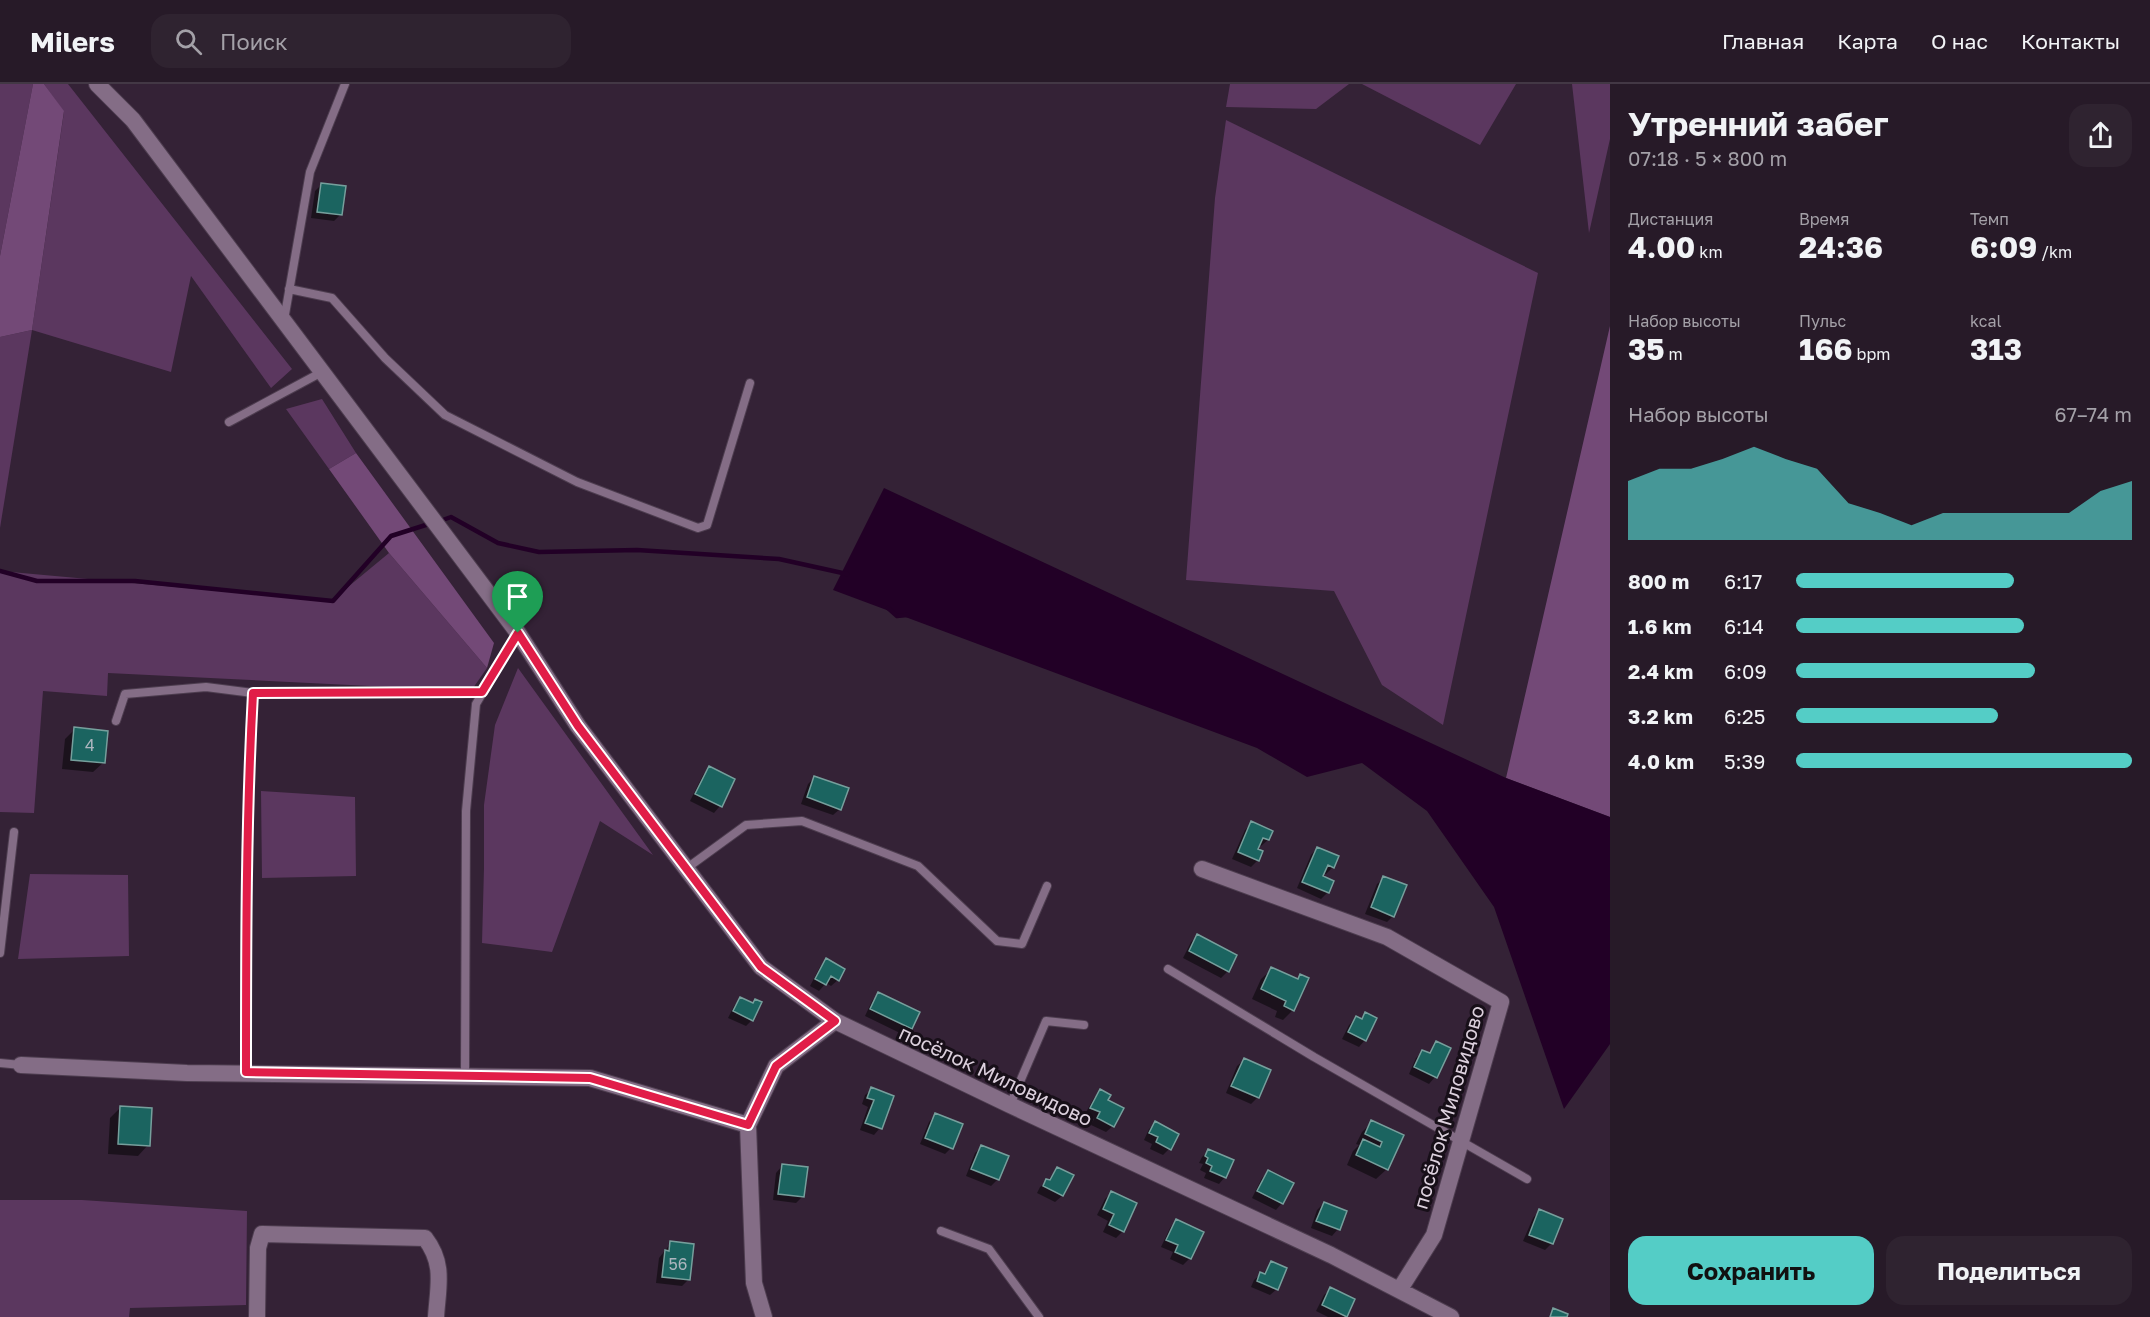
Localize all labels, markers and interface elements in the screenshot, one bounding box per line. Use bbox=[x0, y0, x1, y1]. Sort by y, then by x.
search box bbox=[151, 14, 571, 68]
text: Milers bbox=[30, 25, 115, 58]
icon: search bbox=[172, 25, 205, 58]
text: Поиск bbox=[220, 28, 288, 55]
text: Главная bbox=[1722, 28, 1804, 54]
text: Карта bbox=[1837, 28, 1898, 54]
text: О нас bbox=[1931, 28, 1988, 54]
text: Контакты bbox=[2021, 28, 2120, 54]
text: Утренний забег bbox=[1628, 104, 1889, 143]
button: share bbox=[2069, 104, 2132, 167]
text: 07:18 · 5 × 800 m bbox=[1628, 146, 1787, 170]
text: Дистанция bbox=[1628, 209, 1713, 229]
text: Время bbox=[1799, 209, 1849, 229]
text: Темп bbox=[1970, 209, 2009, 229]
text: 4.00 bbox=[1628, 229, 1695, 265]
text: 24:36 bbox=[1799, 229, 1883, 265]
text: 6:09 bbox=[1970, 229, 2037, 265]
text: km bbox=[1695, 242, 1723, 262]
text: /km bbox=[2037, 242, 2072, 262]
text: Набор высоты bbox=[1628, 311, 1741, 331]
text: Пульс bbox=[1799, 311, 1846, 331]
text: kcal bbox=[1970, 311, 2002, 331]
text: 35 bbox=[1628, 331, 1665, 367]
text: 166 bbox=[1799, 331, 1853, 367]
text: 313 bbox=[1970, 331, 2022, 367]
text: m bbox=[1665, 344, 1683, 364]
text: bpm bbox=[1853, 344, 1890, 364]
text: Набор высоты bbox=[1628, 402, 1769, 426]
text: 67–74 m bbox=[2054, 402, 2132, 426]
text: 800 m bbox=[1628, 569, 1689, 593]
text: 6:17 bbox=[1724, 569, 1762, 593]
pin bbox=[492, 571, 543, 633]
icon: arrive bbox=[501, 580, 534, 613]
text: 1.6 km bbox=[1628, 614, 1692, 638]
text: 6:14 bbox=[1724, 614, 1764, 638]
text: 2.4 km bbox=[1628, 659, 1693, 683]
text: 6:09 bbox=[1724, 659, 1767, 683]
text: 3.2 km bbox=[1628, 704, 1693, 728]
text: 6:25 bbox=[1724, 704, 1765, 728]
house number: 4 bbox=[85, 735, 95, 755]
text: 4.0 km bbox=[1628, 749, 1694, 773]
text: 5:39 bbox=[1724, 749, 1765, 773]
street label: посёлок Миловидово bbox=[1407, 1003, 1489, 1211]
street label: посёлок Миловидово bbox=[896, 1020, 1096, 1130]
button: Сохранить bbox=[1628, 1236, 1874, 1305]
button: Поделиться bbox=[1886, 1236, 2132, 1305]
house number: 56 bbox=[669, 1254, 687, 1274]

